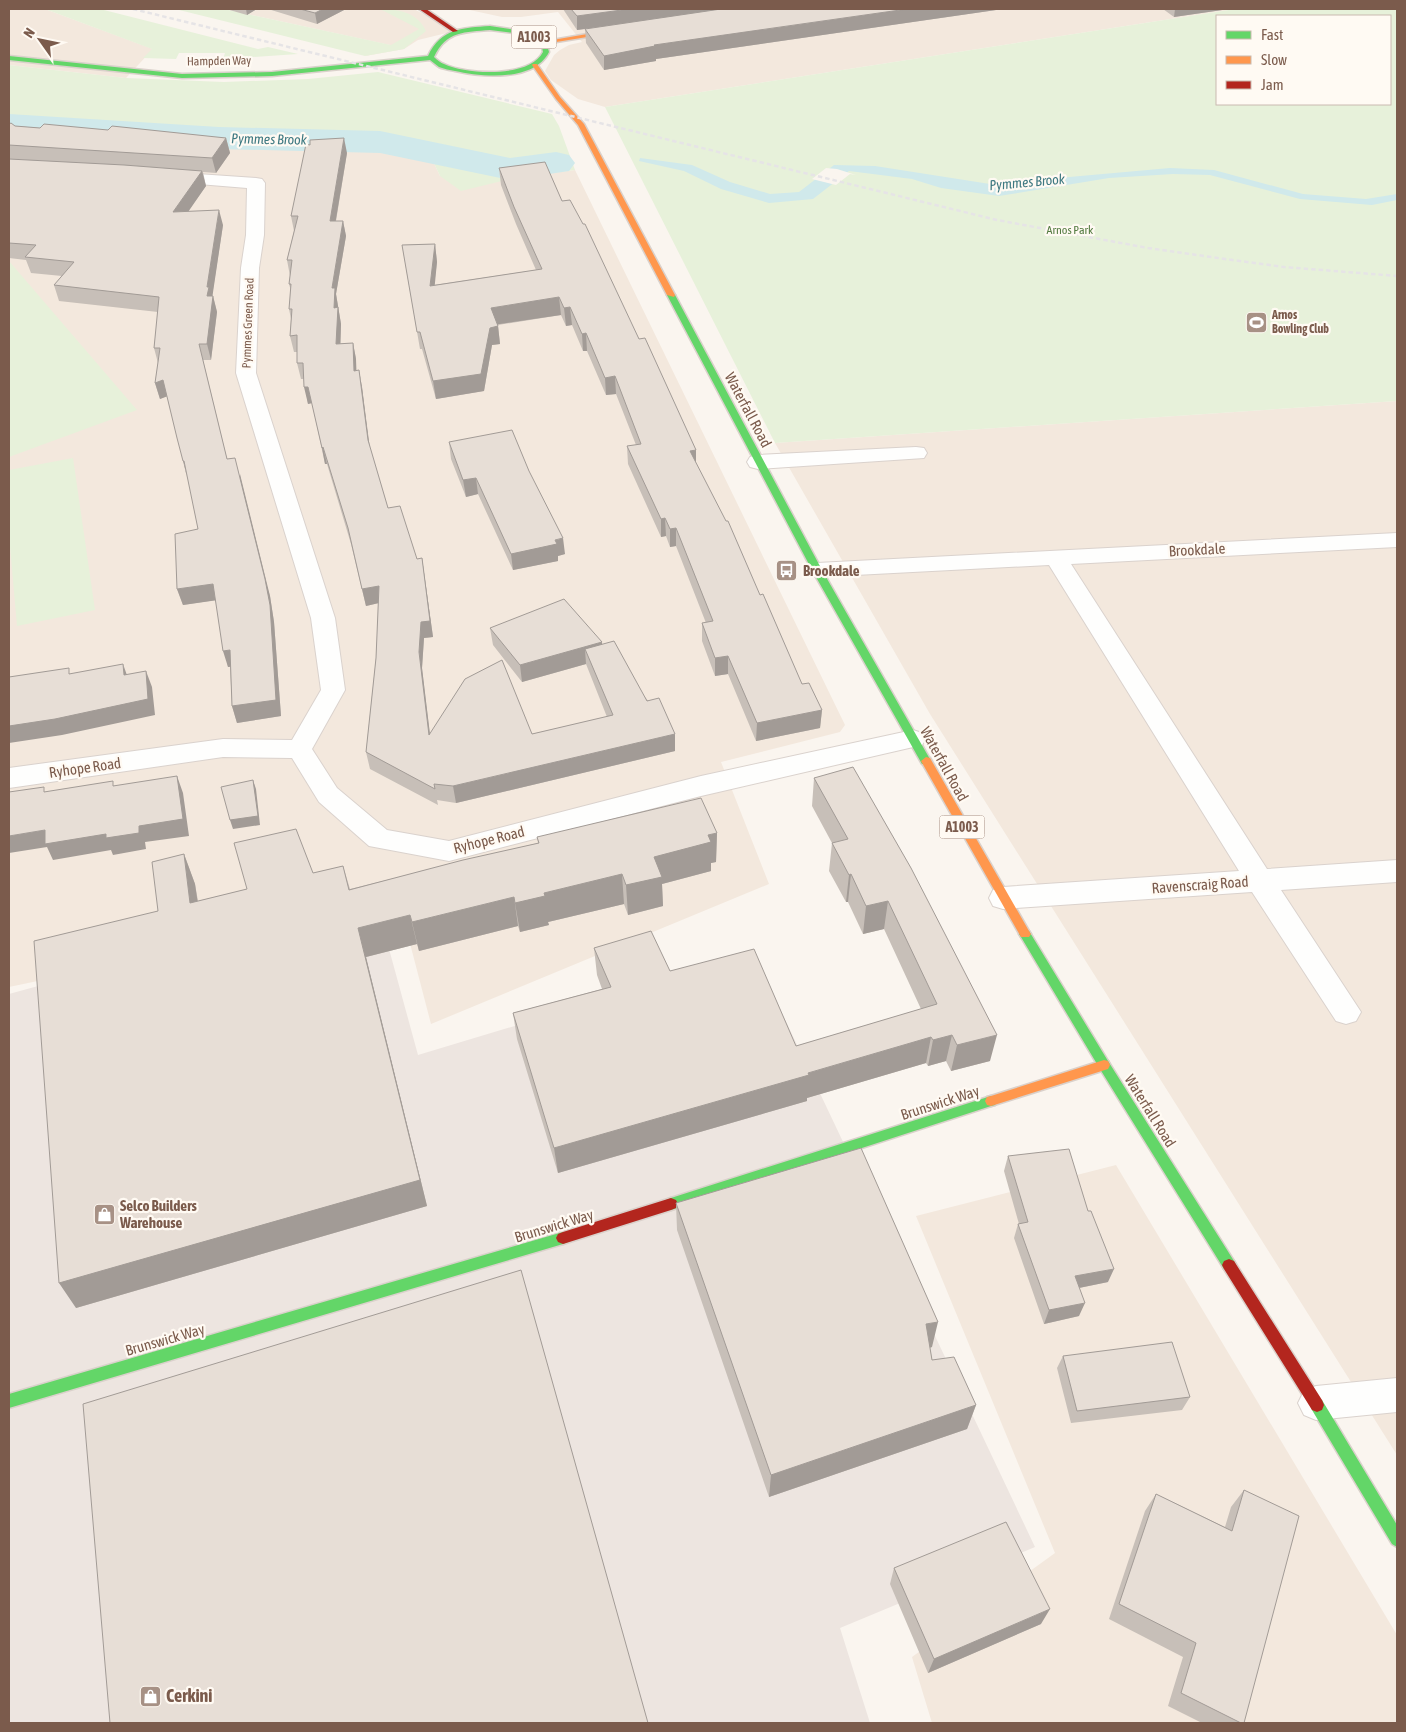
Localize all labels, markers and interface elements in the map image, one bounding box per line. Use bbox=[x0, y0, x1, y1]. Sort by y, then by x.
north arrow bbox=[15, 15, 65, 65]
legend bbox=[1216, 15, 1391, 105]
text: N bbox=[20, 25, 38, 41]
road number: A1003 bbox=[512, 26, 556, 48]
text: Fast bbox=[1261, 26, 1283, 43]
text: Slow bbox=[1261, 51, 1287, 68]
street label: Hampden Way bbox=[187, 53, 251, 69]
text: Jam bbox=[1261, 76, 1284, 93]
water label: Pymmes Brook bbox=[231, 130, 308, 148]
water label: Pymmes Brook bbox=[989, 171, 1066, 193]
park label: Arnos Park bbox=[1047, 223, 1094, 237]
street label: Pymmes Green Road bbox=[239, 278, 257, 368]
place label: Arnos Bowling Club bbox=[1271, 308, 1329, 336]
sports icon: Arnos Bowling Club bbox=[1244, 310, 1268, 334]
street label: Waterfall Road bbox=[722, 369, 775, 450]
street label: Brookdale bbox=[1168, 540, 1226, 559]
bus stop icon: Brookdale bbox=[775, 559, 799, 583]
place label: Brookdale bbox=[803, 562, 860, 579]
street label: Waterfall Road bbox=[917, 724, 972, 804]
street label: Ryhope Road bbox=[48, 754, 122, 781]
road number: A1003 bbox=[940, 816, 984, 839]
street label: Ryhope Road bbox=[452, 822, 526, 857]
street label: Ravenscraig Road bbox=[1151, 873, 1249, 896]
street label: Waterfall Road bbox=[1121, 1071, 1179, 1150]
street label: Brunswick Way bbox=[898, 1082, 981, 1123]
place label: Selco Builders Warehouse bbox=[119, 1197, 198, 1231]
shop icon: Selco Builders Warehouse bbox=[92, 1203, 116, 1227]
street label: Brunswick Way bbox=[512, 1205, 595, 1246]
street label: Brunswick Way bbox=[123, 1320, 206, 1359]
shop icon: Cerkini bbox=[138, 1684, 162, 1708]
place label: Cerkini bbox=[166, 1685, 212, 1706]

